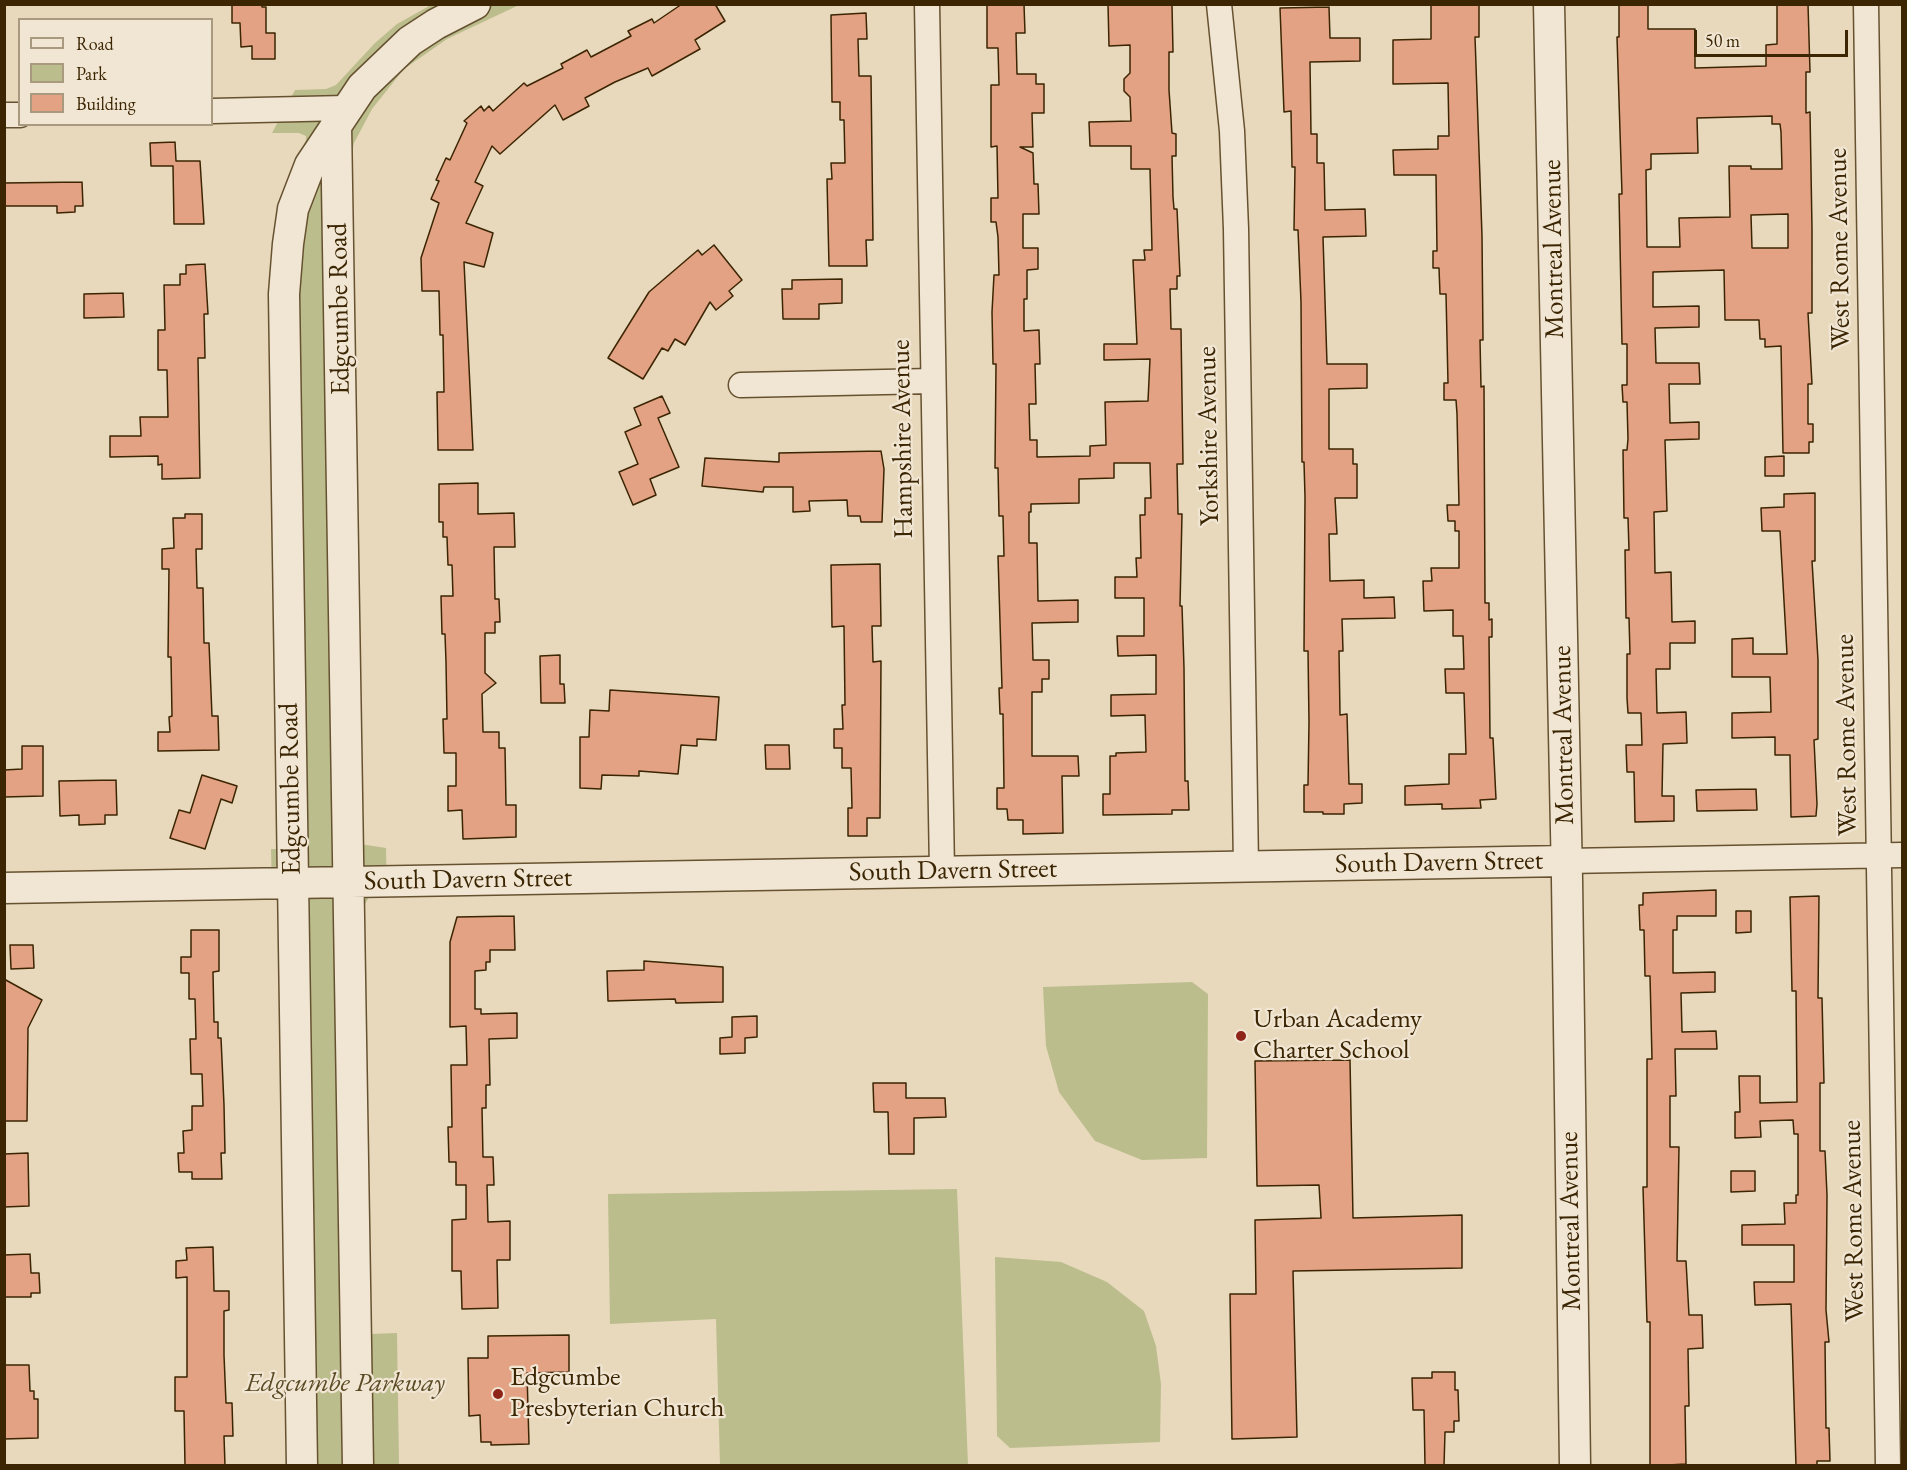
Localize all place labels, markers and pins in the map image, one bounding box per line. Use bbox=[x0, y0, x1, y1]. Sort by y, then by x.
place label: Urban Academy Charter School bbox=[1253, 1004, 1422, 1067]
marker: Urban Academy Charter School bbox=[1234, 1029, 1248, 1043]
place label: Edgcumbe Presbyterian Church bbox=[510, 1362, 725, 1425]
marker: Edgcumbe Presbyterian Church bbox=[491, 1387, 505, 1401]

